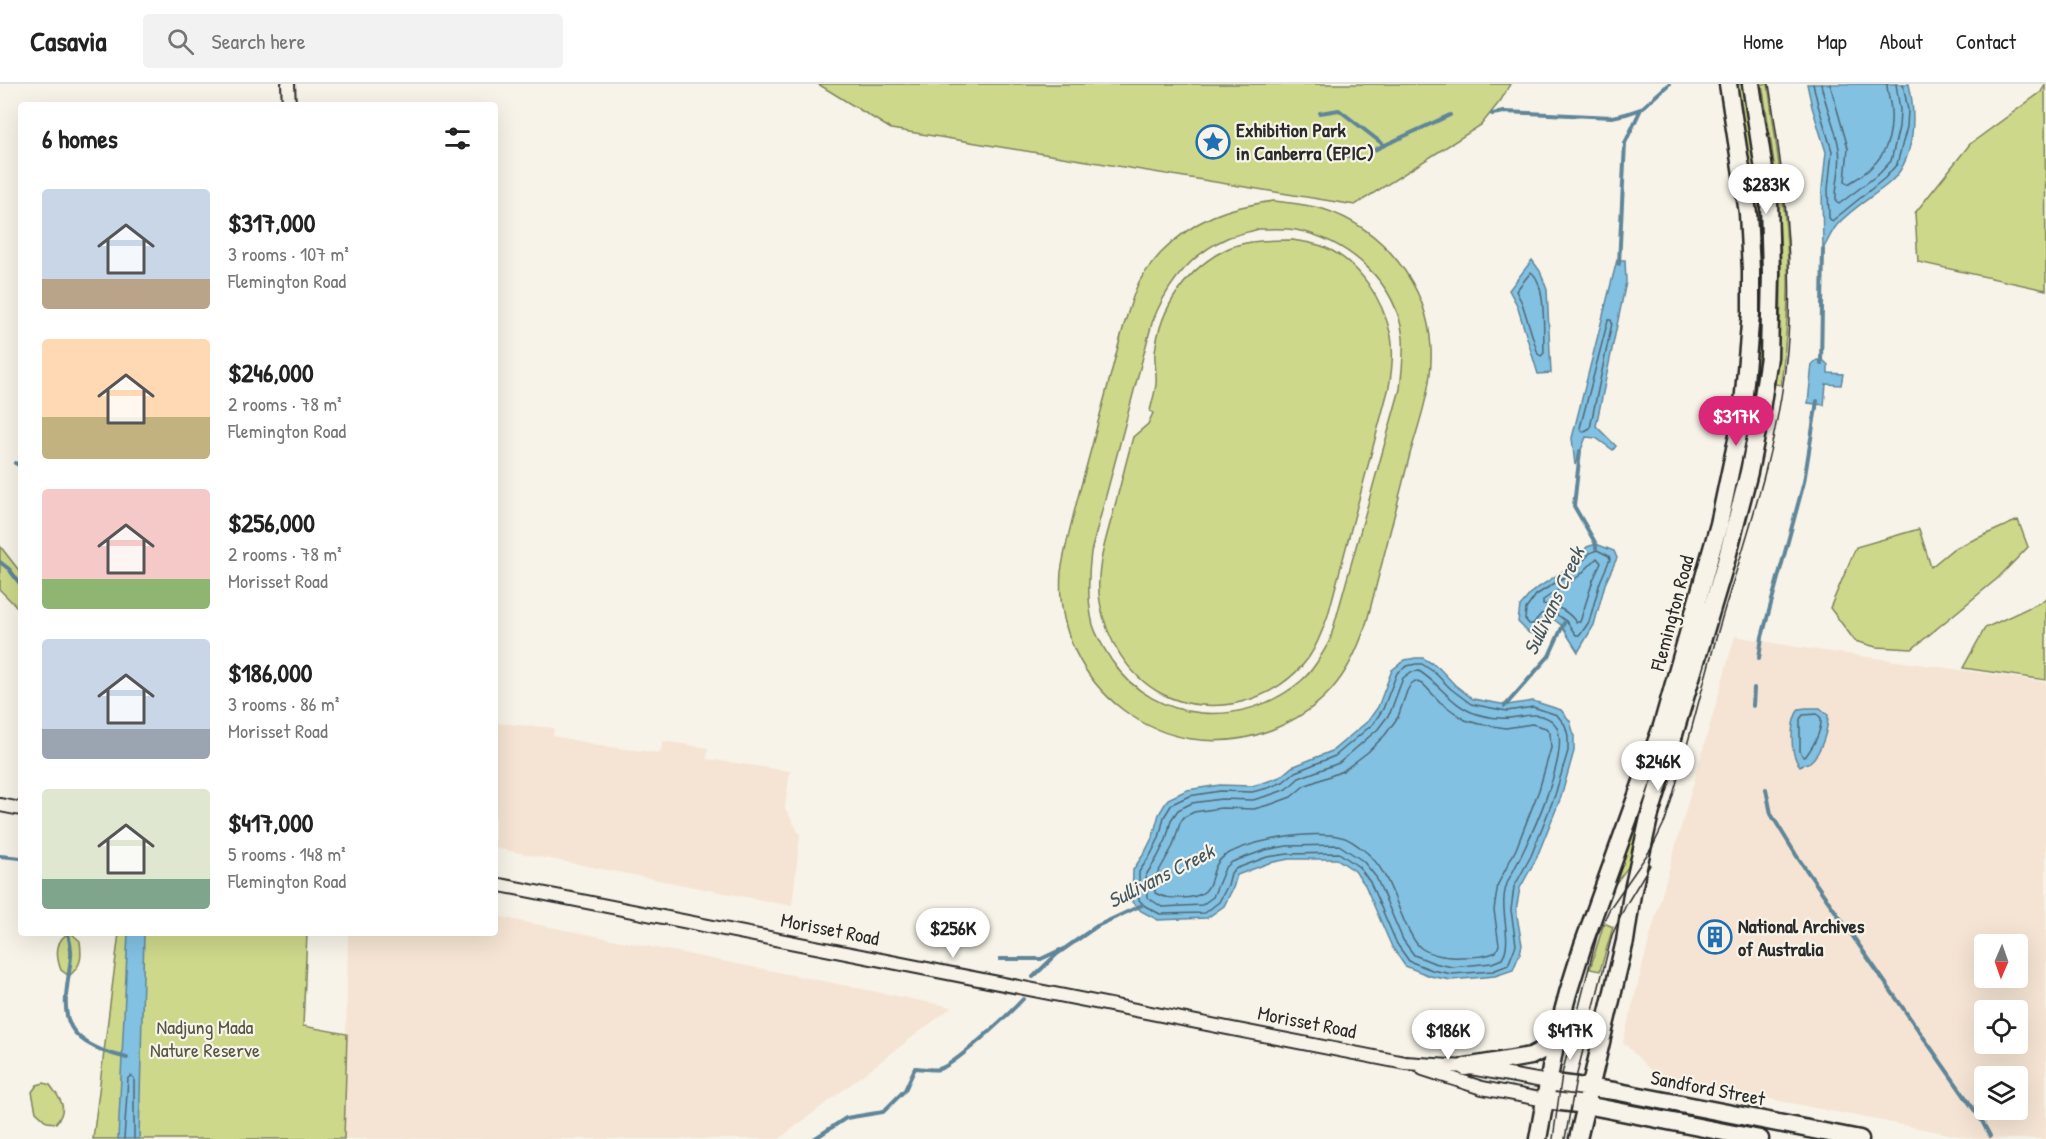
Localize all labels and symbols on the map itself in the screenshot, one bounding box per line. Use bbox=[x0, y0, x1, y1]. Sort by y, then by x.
place label: Exhibition Park in Canberra (EPIC) bbox=[1236, 116, 1374, 166]
place icon: Exhibition Park in Canberra (EPIC) bbox=[1195, 124, 1231, 160]
pin: $283K bbox=[1724, 164, 1808, 215]
pin: $317K bbox=[1694, 396, 1778, 447]
water label: Sullivans Creek bbox=[1516, 540, 1592, 659]
street label: Flemington Road bbox=[1643, 552, 1700, 674]
pin: $246K bbox=[1616, 741, 1700, 792]
water label: Sullivans Creek bbox=[1103, 835, 1221, 915]
street label: Morisset Road bbox=[779, 906, 882, 951]
pin: $256K bbox=[911, 908, 995, 959]
place label: National Archives of Australia bbox=[1738, 912, 1865, 962]
building icon: National Archives of Australia bbox=[1697, 919, 1733, 955]
north arrow bbox=[1974, 934, 2028, 988]
street label: Morisset Road bbox=[1256, 999, 1359, 1044]
pin: $186K bbox=[1406, 1010, 1490, 1061]
pin: $417K bbox=[1528, 1010, 1612, 1061]
park label: Nadjung Mada Nature Reserve bbox=[150, 1013, 260, 1063]
street label: Sandford Street bbox=[1649, 1063, 1769, 1112]

